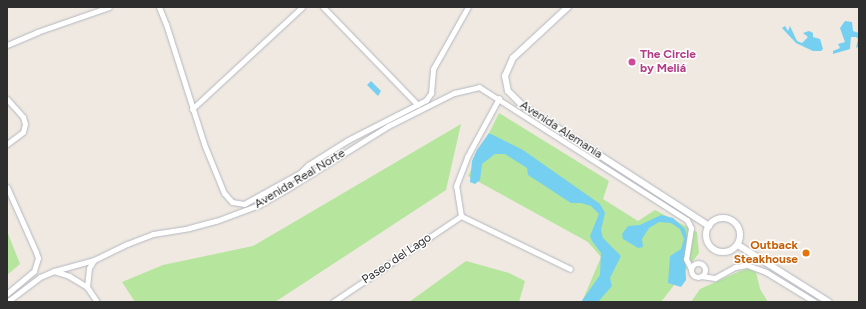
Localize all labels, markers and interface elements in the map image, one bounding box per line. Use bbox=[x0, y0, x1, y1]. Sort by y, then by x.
place label: The Circle by Meliá bbox=[640, 48, 696, 76]
marker: The Circle by Meliá bbox=[627, 57, 637, 67]
street label: Avenida Alemania bbox=[517, 98, 605, 162]
street label: Avenida Real Norte bbox=[252, 146, 348, 212]
street label: Paseo del Lago bbox=[360, 231, 434, 287]
place label: Outback Steakhouse bbox=[734, 239, 798, 267]
marker: Outback Steakhouse bbox=[801, 248, 811, 258]

